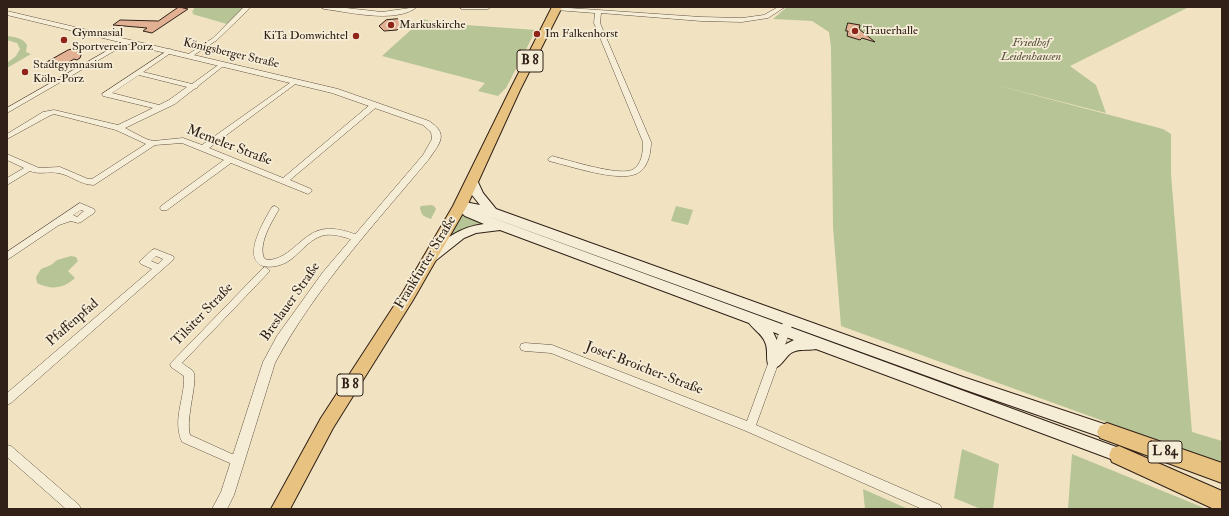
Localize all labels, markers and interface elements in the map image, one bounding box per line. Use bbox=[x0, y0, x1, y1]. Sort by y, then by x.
place label: Markuskirche bbox=[399, 18, 465, 32]
marker: Markuskirche bbox=[386, 20, 396, 30]
place label: Trauerhalle bbox=[863, 24, 918, 38]
place label: Gymnasial Sportverein Porz bbox=[72, 26, 153, 54]
marker: Trauerhalle bbox=[850, 26, 860, 36]
place label: Im Falkenhorst bbox=[545, 27, 618, 41]
place label: KiTa Domwichtel bbox=[263, 29, 348, 43]
marker: Im Falkenhorst bbox=[532, 29, 542, 39]
marker: KiTa Domwichtel bbox=[351, 31, 361, 41]
marker: Gymnasial Sportverein Porz bbox=[59, 35, 69, 45]
street label: Königsberger Straße bbox=[182, 36, 280, 72]
park label: Friedhof Leidenhausen bbox=[1001, 36, 1061, 64]
road number: B 8 bbox=[517, 50, 543, 72]
place label: Stadtgymnasium Köln-Porz bbox=[33, 58, 113, 86]
marker: Stadtgymnasium Köln-Porz bbox=[20, 67, 30, 77]
street label: Memeler Straße bbox=[184, 122, 274, 170]
street label: Frankfurter Straße bbox=[392, 213, 460, 313]
street label: Breslauer Straße bbox=[258, 259, 324, 345]
street label: Tilsiter Straße bbox=[169, 280, 237, 350]
street label: Pfaffenpfad bbox=[43, 296, 103, 350]
street label: Josef-Broicher-Straße bbox=[583, 339, 705, 399]
road number: B 8 bbox=[337, 374, 363, 396]
road number: L 84 bbox=[1148, 441, 1182, 463]

